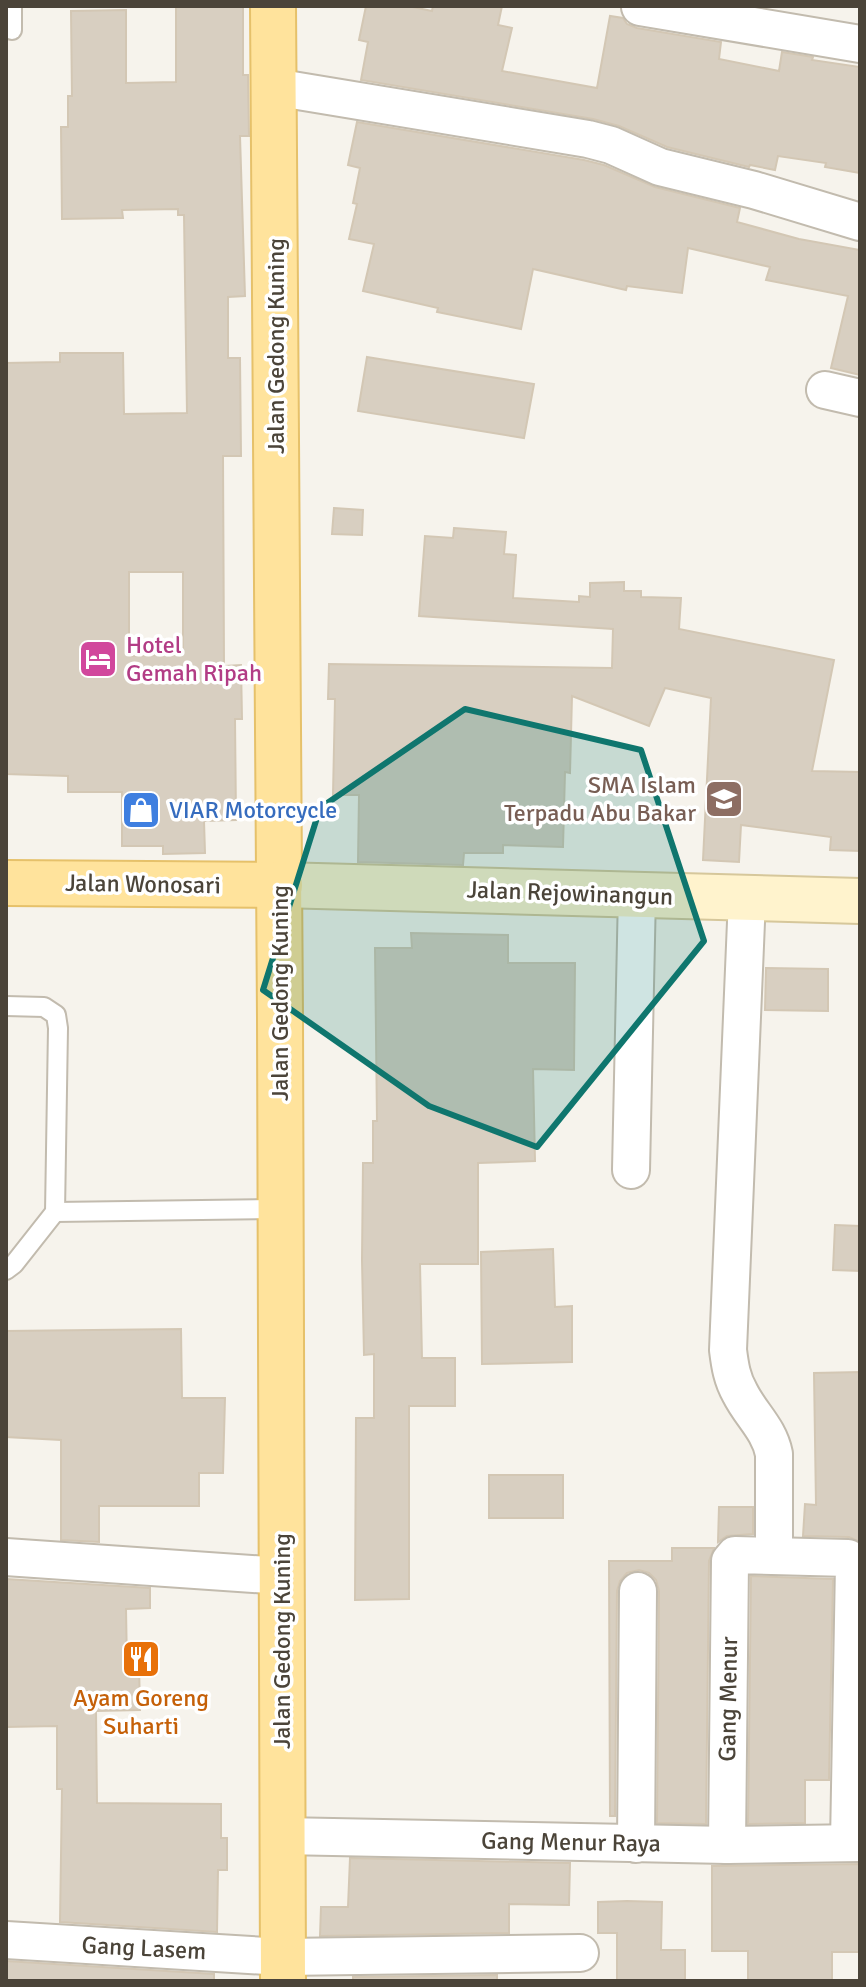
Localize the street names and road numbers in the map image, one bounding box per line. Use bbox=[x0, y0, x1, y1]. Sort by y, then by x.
street label: Jalan Gedong Kuning bbox=[261, 238, 291, 454]
street label: Jalan Wonosari bbox=[65, 868, 221, 900]
street label: Jalan Rejowinangun bbox=[466, 874, 674, 912]
street label: Jalan Gedong Kuning bbox=[265, 885, 295, 1101]
street label: Jalan Gedong Kuning bbox=[267, 1533, 297, 1749]
street label: Gang Menur bbox=[712, 1636, 744, 1762]
street label: Gang Menur Raya bbox=[481, 1825, 661, 1859]
street label: Gang Lasem bbox=[81, 1930, 207, 1966]

